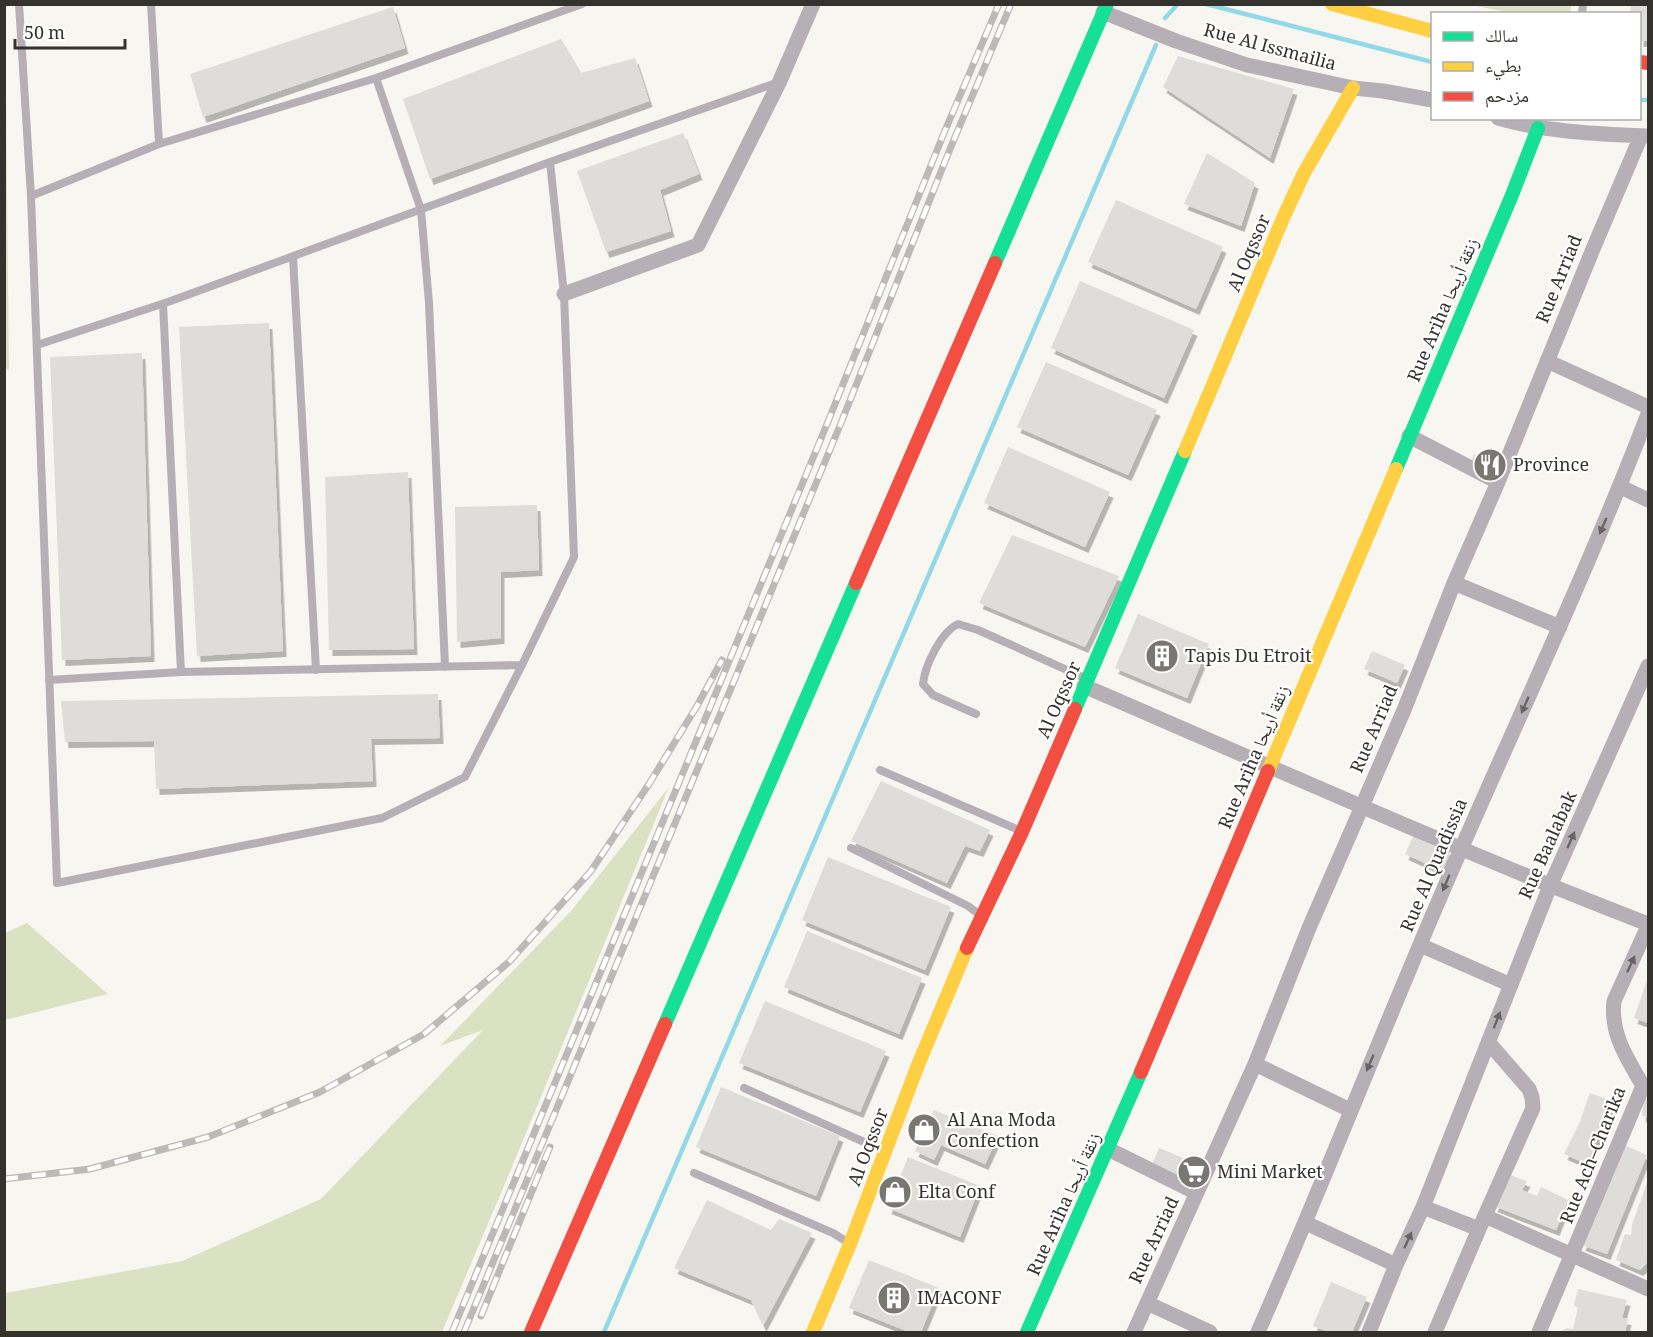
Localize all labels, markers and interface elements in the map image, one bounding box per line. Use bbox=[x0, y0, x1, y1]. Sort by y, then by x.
scale bar bbox=[15, 12, 124, 50]
legend bbox=[1431, 12, 1641, 120]
street label: Rue Al Issmailia bbox=[1200, 17, 1339, 81]
text: 50 m bbox=[24, 20, 65, 50]
text: سالك bbox=[1485, 23, 1518, 53]
text: بطيء bbox=[1485, 53, 1522, 83]
text: مزدحم bbox=[1485, 83, 1529, 113]
street label: Al Oqssor bbox=[1221, 210, 1281, 297]
street label: Rue Arriad bbox=[1529, 231, 1592, 329]
street label: Rue Ariha زنقة أريحا bbox=[1401, 234, 1489, 388]
restaurant icon: Province bbox=[1472, 447, 1508, 483]
place label: Province bbox=[1513, 452, 1589, 482]
one-way arrow bbox=[1599, 518, 1608, 535]
building icon: Tapis Du Etroit bbox=[1144, 638, 1180, 674]
place label: Tapis Du Etroit bbox=[1185, 643, 1312, 673]
street label: Al Oqssor bbox=[1030, 657, 1091, 744]
street label: Rue Ariha زنقة أريحا bbox=[1212, 681, 1300, 835]
street label: Rue Arriad bbox=[1344, 681, 1408, 779]
one-way arrow bbox=[1520, 696, 1529, 714]
street label: Rue Baalabak bbox=[1512, 786, 1587, 905]
street label: Rue Al Quadissia bbox=[1394, 794, 1478, 937]
one-way arrow bbox=[1567, 831, 1576, 849]
one-way arrow bbox=[1441, 875, 1451, 893]
one-way arrow bbox=[1627, 955, 1636, 972]
one-way arrow bbox=[1492, 1011, 1502, 1029]
one-way arrow bbox=[1365, 1054, 1375, 1072]
street label: Rue Ach–Charika bbox=[1554, 1082, 1636, 1229]
street label: Al Oqssor bbox=[841, 1104, 899, 1191]
place label: Al Ana Moda Confection bbox=[947, 1107, 1056, 1158]
shop icon: Al Ana Moda Confection bbox=[906, 1112, 942, 1148]
street label: Rue Ariha زنقة أريحا bbox=[1021, 1128, 1111, 1281]
supermarket icon: Mini Market bbox=[1176, 1154, 1212, 1190]
place label: Mini Market bbox=[1217, 1159, 1323, 1189]
shop icon: Elta Conf bbox=[877, 1174, 913, 1210]
place label: Elta Conf bbox=[918, 1179, 996, 1209]
street label: Rue Arriad bbox=[1122, 1192, 1189, 1290]
one-way arrow bbox=[1403, 1231, 1412, 1248]
building icon: IMACONF bbox=[876, 1280, 912, 1316]
place label: IMACONF bbox=[917, 1285, 1002, 1315]

